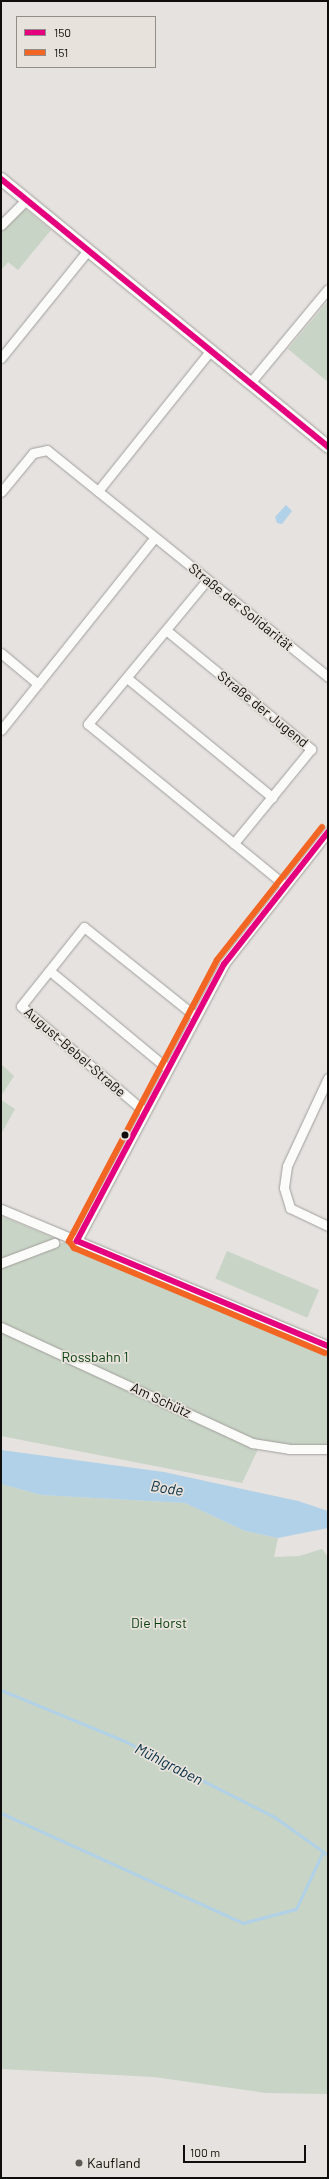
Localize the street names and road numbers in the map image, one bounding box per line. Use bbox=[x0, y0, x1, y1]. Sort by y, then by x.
street label: Straße der Solidarität bbox=[185, 560, 297, 654]
street label: Straße der Jugend bbox=[214, 667, 312, 751]
street label: August-Bebel-Straße bbox=[21, 1003, 129, 1101]
street label: Am Schütz bbox=[128, 1379, 194, 1421]

